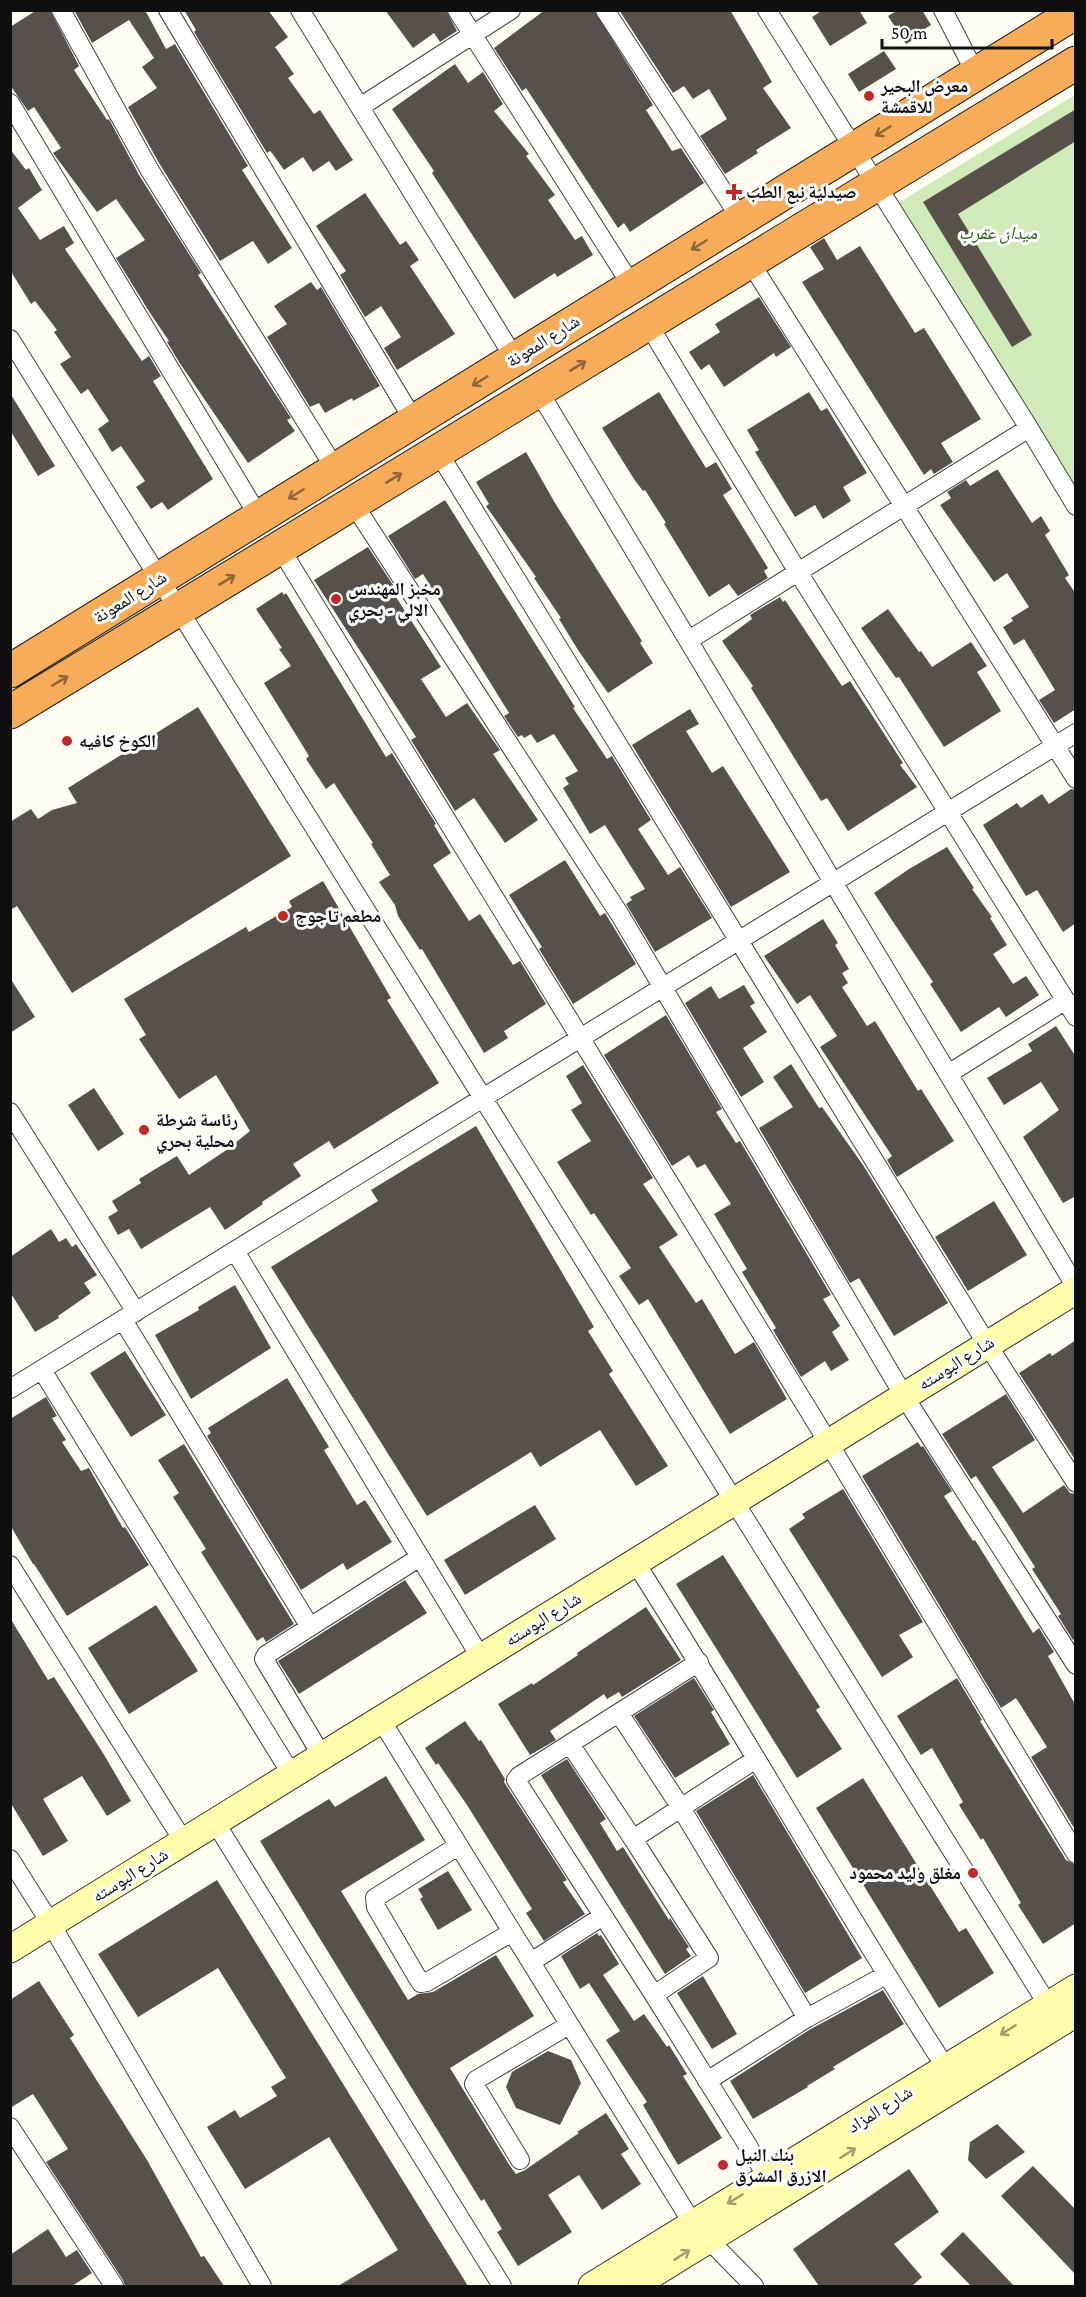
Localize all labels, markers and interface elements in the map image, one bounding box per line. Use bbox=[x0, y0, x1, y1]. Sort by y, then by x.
scale bar bbox=[882, 12, 1052, 50]
text: 50 m bbox=[891, 23, 928, 43]
place label: معرض البحير للاقمشة bbox=[880, 76, 968, 117]
marker: معرض البحير للاقمشة bbox=[862, 89, 876, 103]
one-way arrow bbox=[875, 126, 892, 138]
place label: صيدلية نبع الطب bbox=[746, 182, 856, 204]
marker: صيدلية نبع الطب bbox=[727, 185, 741, 199]
park label: ميدان عقرب bbox=[959, 223, 1038, 244]
one-way arrow bbox=[691, 239, 708, 251]
street label: شارع المعونة bbox=[503, 311, 584, 372]
one-way arrow bbox=[569, 360, 586, 372]
one-way arrow bbox=[472, 375, 489, 387]
one-way arrow bbox=[385, 472, 402, 484]
one-way arrow bbox=[288, 489, 305, 501]
street label: شارع المعونة bbox=[90, 567, 171, 628]
one-way arrow bbox=[218, 573, 235, 585]
place label: مخبز المهندس الالي - بحري bbox=[348, 579, 441, 624]
marker: مخبز المهندس الالي - بحري bbox=[329, 592, 343, 606]
one-way arrow bbox=[52, 675, 69, 688]
place label: الكوخ كافيه bbox=[79, 731, 156, 752]
marker: الكوخ كافيه bbox=[60, 734, 74, 748]
place label: مطعم تاجوج bbox=[295, 906, 381, 928]
marker: مطعم تاجوج bbox=[276, 909, 290, 923]
place label: رئاسة شرطة محلية بحري bbox=[156, 1110, 238, 1155]
marker: رئاسة شرطة محلية بحري bbox=[137, 1123, 151, 1137]
street label: شارع البوسته bbox=[914, 1332, 998, 1395]
street label: شارع البوسته bbox=[501, 1588, 585, 1651]
street label: شارع البوسته bbox=[88, 1844, 172, 1907]
place label: مغلق وليد محمود bbox=[849, 1863, 961, 1884]
marker: مغلق وليد محمود bbox=[966, 1866, 980, 1880]
one-way arrow bbox=[1000, 2025, 1017, 2037]
street label: شارع المزاد bbox=[844, 2081, 916, 2137]
place label: بنك النيل الازرق المشرق bbox=[735, 2145, 827, 2187]
one-way arrow bbox=[839, 2146, 856, 2158]
marker: بنك النيل الازرق المشرق bbox=[716, 2158, 730, 2172]
one-way arrow bbox=[726, 2192, 743, 2205]
one-way arrow bbox=[674, 2249, 691, 2262]

